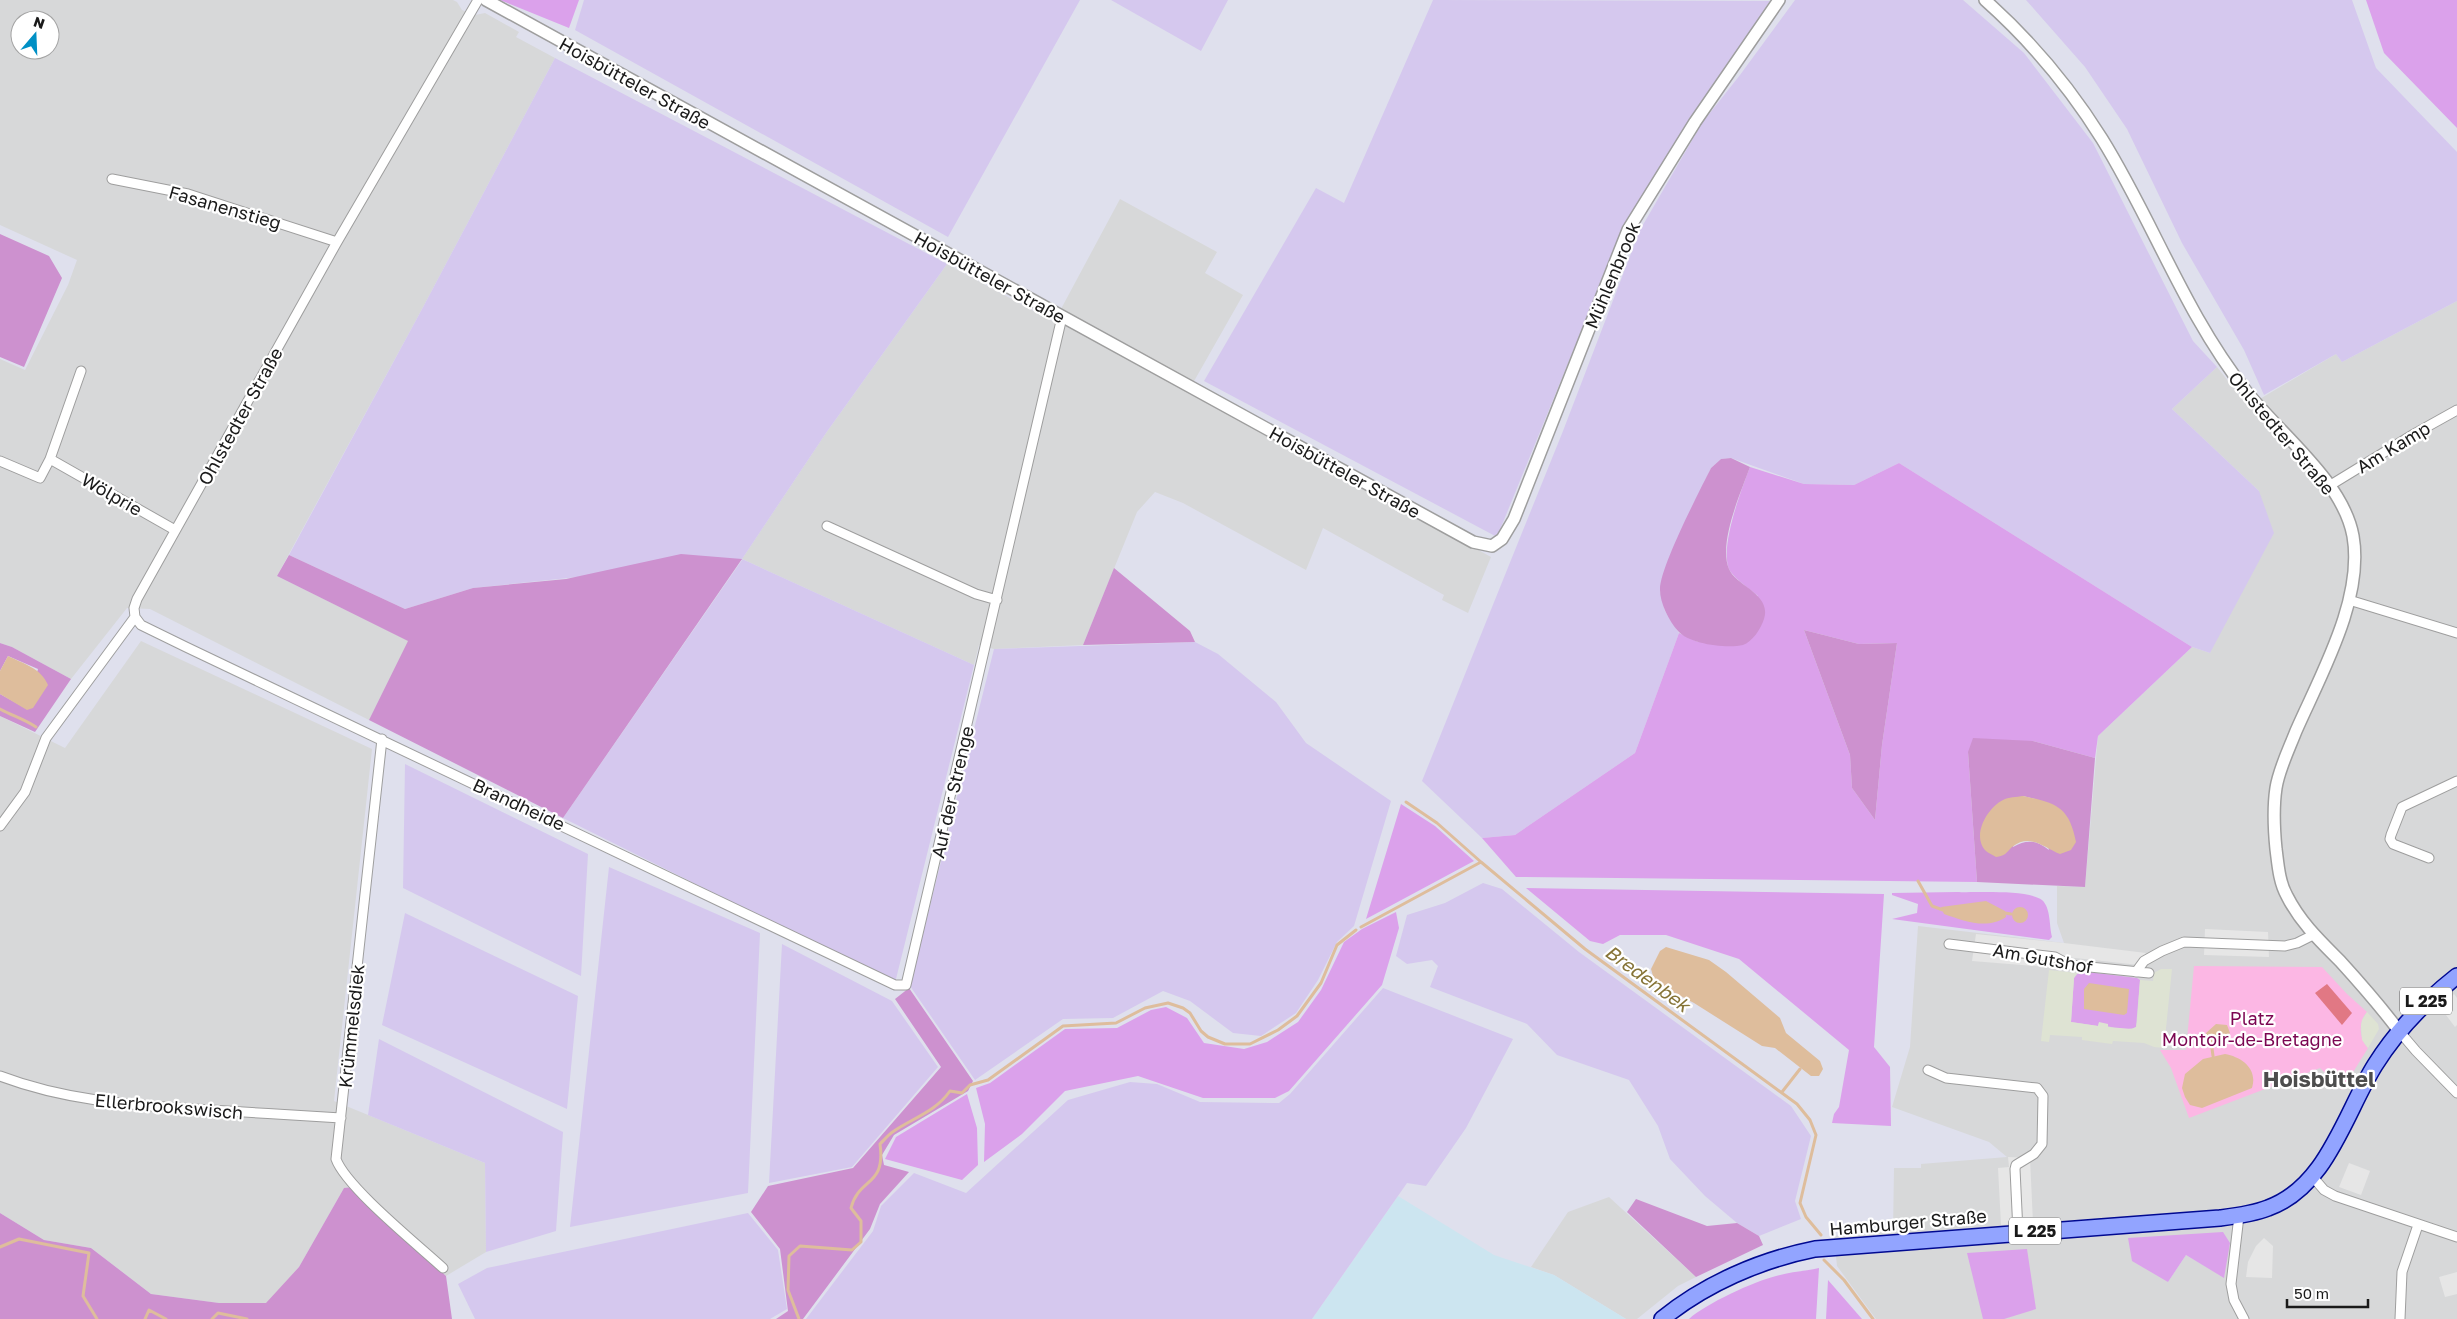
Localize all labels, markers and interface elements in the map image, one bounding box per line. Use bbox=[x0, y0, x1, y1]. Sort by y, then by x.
north arrow bbox=[10, 10, 60, 60]
text: N bbox=[32, 12, 47, 32]
street label: Hoisbütteler Straße bbox=[556, 32, 714, 134]
street label: Fasanenstieg bbox=[166, 180, 284, 234]
street label: Mühlenbrook bbox=[1580, 218, 1644, 332]
street label: Hoisbütteler Straße bbox=[911, 226, 1069, 328]
street label: Ohlstedter Straße bbox=[193, 343, 287, 489]
street label: Ohlstedter Straße bbox=[2224, 367, 2340, 499]
street label: Am Kamp bbox=[2352, 416, 2434, 478]
street label: Hoisbütteler Straße bbox=[1266, 421, 1424, 523]
street label: Wölprie bbox=[78, 468, 146, 520]
street label: Auf der Strenge bbox=[926, 724, 978, 860]
street label: Brandheide bbox=[469, 773, 569, 835]
street label: Am Gutshof bbox=[1991, 938, 2095, 978]
water label: Bredenbek bbox=[1601, 940, 1697, 1018]
street label: Krümmelsdiek bbox=[334, 963, 368, 1089]
road number: L 225 bbox=[2400, 988, 2452, 1014]
park label: Platz Montoir-de-Bretagne bbox=[2162, 1007, 2342, 1050]
district label: Hoisbüttel bbox=[2263, 1065, 2375, 1092]
street label: Ellerbrookswisch bbox=[94, 1089, 244, 1123]
street label: Hamburger Straße bbox=[1828, 1204, 1988, 1240]
road number: L 225 bbox=[2009, 1218, 2061, 1244]
scale bar bbox=[2287, 1276, 2368, 1308]
text: 50 m bbox=[2294, 1284, 2329, 1302]

